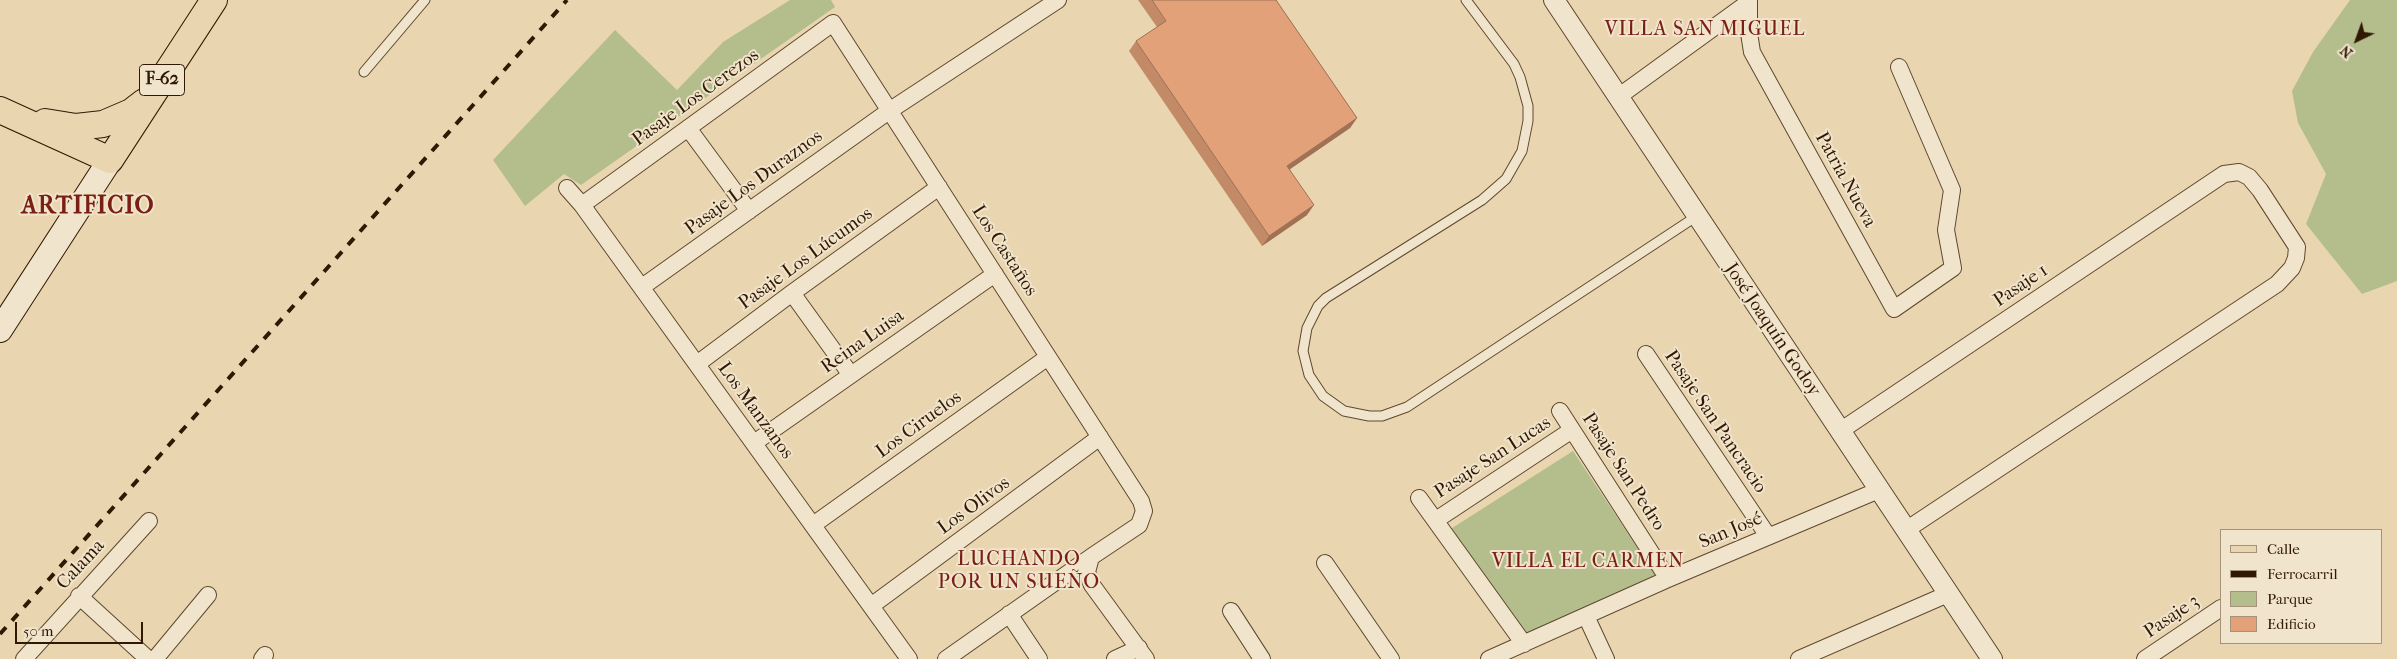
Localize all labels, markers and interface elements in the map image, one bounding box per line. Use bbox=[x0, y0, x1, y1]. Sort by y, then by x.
north arrow bbox=[2332, 15, 2382, 65]
district label: VILLA SAN MIGUEL bbox=[1602, 18, 1808, 42]
text: N bbox=[2337, 42, 2356, 61]
street label: Pasaje Los Cerezos bbox=[628, 44, 764, 152]
road number: F-62 bbox=[140, 64, 184, 96]
street label: Pasaje Los Duraznos bbox=[681, 125, 827, 241]
street label: Patria Nueva bbox=[1809, 128, 1881, 232]
district label: ARTIFICIO bbox=[20, 193, 156, 221]
street label: Los Castaños bbox=[966, 201, 1042, 301]
street label: Pasaje Los Lúcumos bbox=[735, 203, 877, 315]
street label: José Joaquín Godoy bbox=[1719, 259, 1825, 401]
street label: Pasaje 1 bbox=[1989, 260, 2053, 312]
street label: Reina Luisa bbox=[817, 305, 909, 379]
street label: Pasaje San Pancracio bbox=[1659, 346, 1771, 498]
street label: Los Manzanos bbox=[712, 358, 798, 464]
street label: Los Ciruelos bbox=[872, 386, 966, 464]
street label: Pasaje San Pedro bbox=[1576, 409, 1670, 535]
street label: Pasaje San Lucas bbox=[1431, 412, 1555, 504]
street label: Los Olivos bbox=[933, 472, 1015, 540]
street label: San José bbox=[1696, 508, 1766, 554]
legend bbox=[2220, 529, 2382, 644]
street label: Calama bbox=[52, 535, 110, 595]
text: Calle bbox=[2267, 540, 2300, 558]
district label: LUCHANDO POR UN SUEÑO bbox=[936, 548, 1102, 595]
district label: VILLA EL CARMEN bbox=[1490, 550, 1686, 574]
text: Ferrocarril bbox=[2267, 565, 2338, 583]
street label: Pasaje 3 bbox=[2140, 590, 2204, 644]
text: Parque bbox=[2267, 590, 2313, 608]
scale bar bbox=[18, 612, 145, 644]
text: Edificio bbox=[2267, 615, 2316, 633]
text: 50 m bbox=[23, 622, 53, 640]

